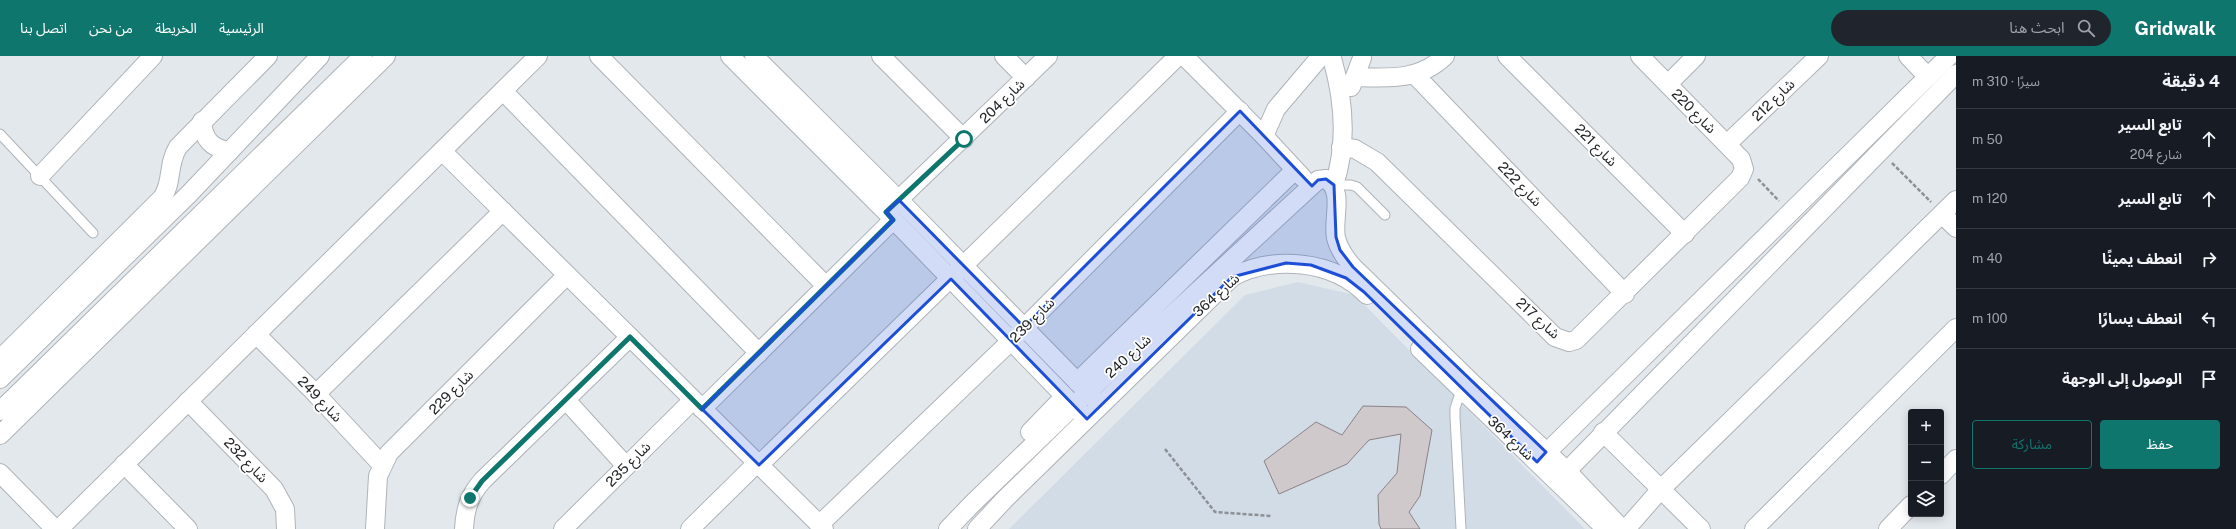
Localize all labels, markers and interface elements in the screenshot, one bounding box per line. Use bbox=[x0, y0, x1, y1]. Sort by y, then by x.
search box bbox=[1831, 10, 2111, 46]
icon: search bbox=[2075, 17, 2097, 39]
text: Gridwalk bbox=[2135, 17, 2216, 39]
text: ابحث هنا bbox=[2009, 19, 2065, 36]
text: اتصل بنا bbox=[20, 20, 67, 36]
text: من نحن bbox=[89, 20, 133, 36]
text: الخريطة bbox=[155, 20, 197, 36]
text: الرئيسية bbox=[219, 20, 264, 36]
text: 4 دقيقة bbox=[2162, 71, 2220, 91]
text: سيرًا · 310 m bbox=[1972, 74, 2040, 89]
street label: شارع 204 bbox=[976, 76, 1030, 128]
street label: شارع 212 bbox=[1748, 76, 1800, 126]
street label: شارع 220 bbox=[1666, 86, 1719, 139]
text: تابع السير bbox=[2118, 116, 2182, 133]
street label: شارع 221 bbox=[1569, 121, 1620, 172]
icon: ahead bbox=[2198, 128, 2220, 150]
route start bbox=[955, 130, 973, 148]
text: 50 m bbox=[1972, 132, 2003, 147]
text: شارع 204 bbox=[2130, 147, 2182, 162]
street label: شارع 222 bbox=[1493, 158, 1545, 212]
icon: ahead bbox=[2198, 188, 2220, 210]
text: تابع السير bbox=[2118, 190, 2182, 207]
text: 120 m bbox=[1972, 191, 2007, 206]
icon: right bbox=[2198, 248, 2220, 270]
text: انعطف يمينًا bbox=[2102, 250, 2182, 267]
text: 40 m bbox=[1972, 251, 2003, 266]
street label: شارع 364 bbox=[1189, 270, 1245, 322]
street label: شارع 239 bbox=[1006, 294, 1060, 348]
street label: شارع 217 bbox=[1511, 294, 1563, 344]
icon: left bbox=[2198, 308, 2220, 330]
text: انعطف يسارًا bbox=[2098, 310, 2182, 327]
text: 100 m bbox=[1972, 311, 2008, 326]
street label: شارع 240 bbox=[1102, 331, 1156, 383]
street label: شارع 229 bbox=[425, 366, 479, 420]
icon: arrive bbox=[2198, 368, 2220, 390]
text: الوصول إلى الوجهة bbox=[2062, 370, 2182, 387]
street label: شارع 249 bbox=[292, 373, 345, 427]
map controls bbox=[1908, 409, 1944, 517]
button: + bbox=[1908, 409, 1944, 445]
street label: شارع 364 bbox=[1483, 413, 1537, 465]
button: مشاركة bbox=[1972, 420, 2092, 469]
button: حفظ bbox=[2100, 420, 2220, 469]
street label: شارع 232 bbox=[219, 434, 271, 488]
street label: شارع 235 bbox=[602, 438, 656, 492]
button: − bbox=[1908, 445, 1944, 481]
button: layers bbox=[1908, 481, 1944, 517]
route end bbox=[461, 489, 479, 507]

